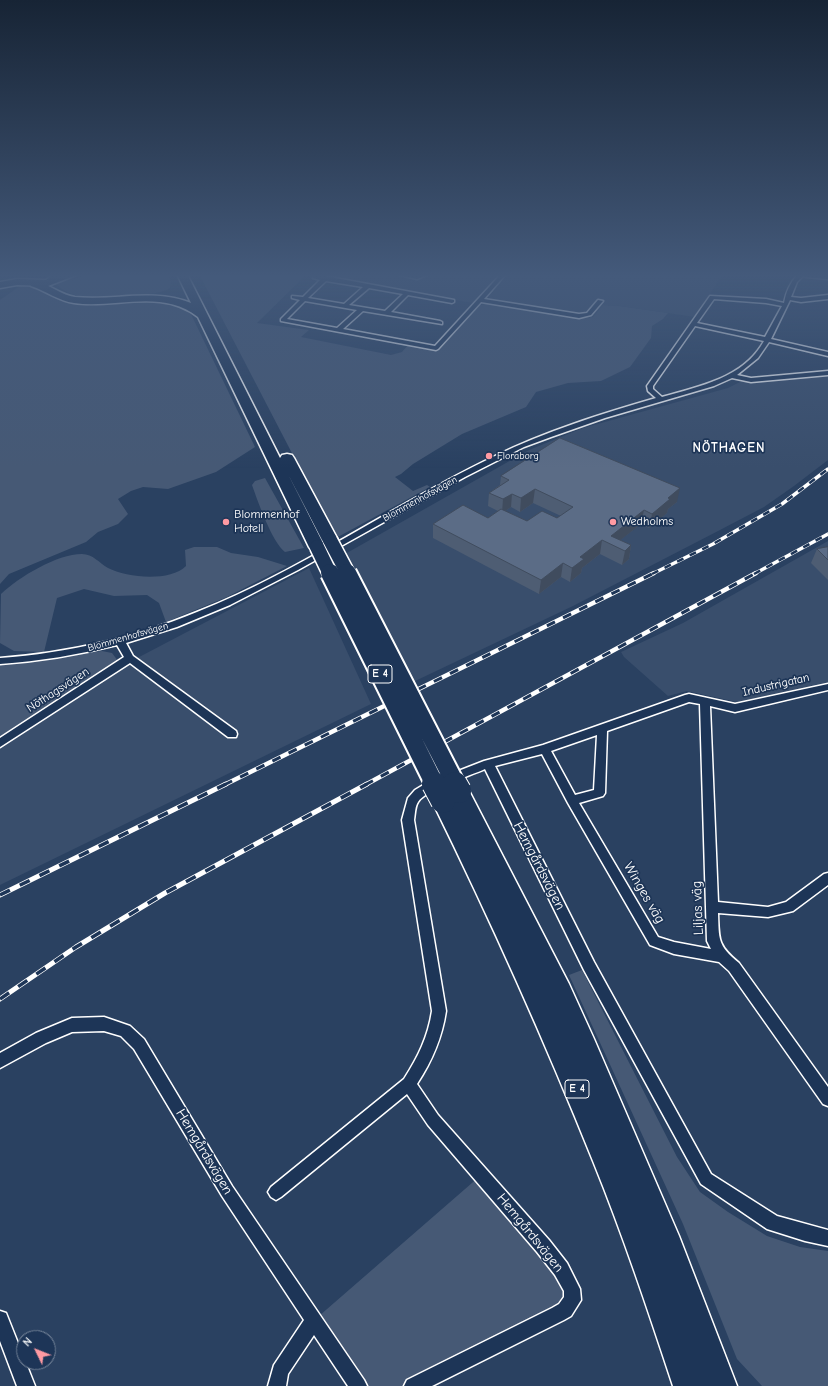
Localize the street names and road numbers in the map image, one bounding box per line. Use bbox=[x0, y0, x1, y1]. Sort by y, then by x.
street label: Blommenhofsvägen bbox=[381, 474, 459, 524]
street label: Blommenhofsvägen bbox=[86, 620, 170, 654]
street label: Nöthagsvägen bbox=[24, 664, 92, 716]
road number: E 4 bbox=[368, 665, 392, 683]
street label: Industrigatan bbox=[741, 670, 811, 700]
street label: Hemgårdsvägen bbox=[510, 819, 568, 913]
street label: Winges väg bbox=[620, 859, 668, 927]
street label: Liljas väg bbox=[689, 880, 707, 936]
road number: E 4 bbox=[565, 1080, 589, 1098]
street label: Hemgårdsvägen bbox=[172, 1106, 236, 1198]
street label: Hemgårdsvägen bbox=[493, 1190, 567, 1276]

